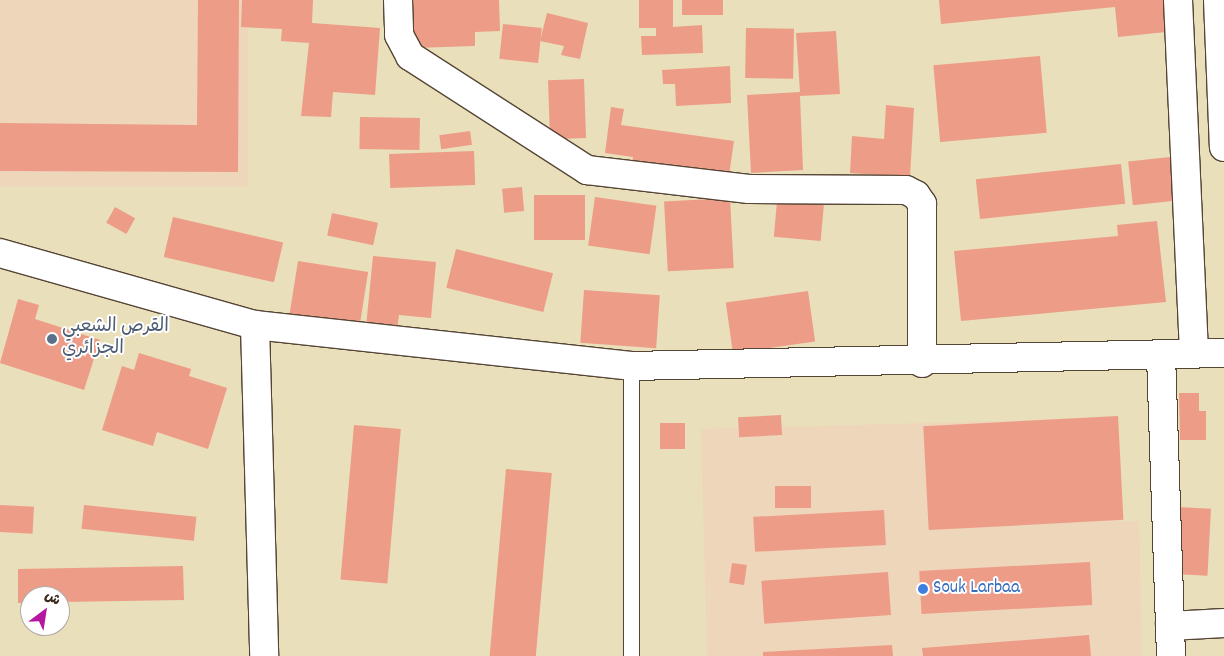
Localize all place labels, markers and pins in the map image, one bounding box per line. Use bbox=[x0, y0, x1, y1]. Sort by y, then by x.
place label: القرص الشعبي الجزائري bbox=[62, 317, 169, 361]
marker: القرص الشعبي الجزائري bbox=[46, 333, 58, 345]
place label: Souk Larbaa bbox=[933, 578, 1020, 600]
marker: Souk Larbaa bbox=[917, 583, 929, 595]

